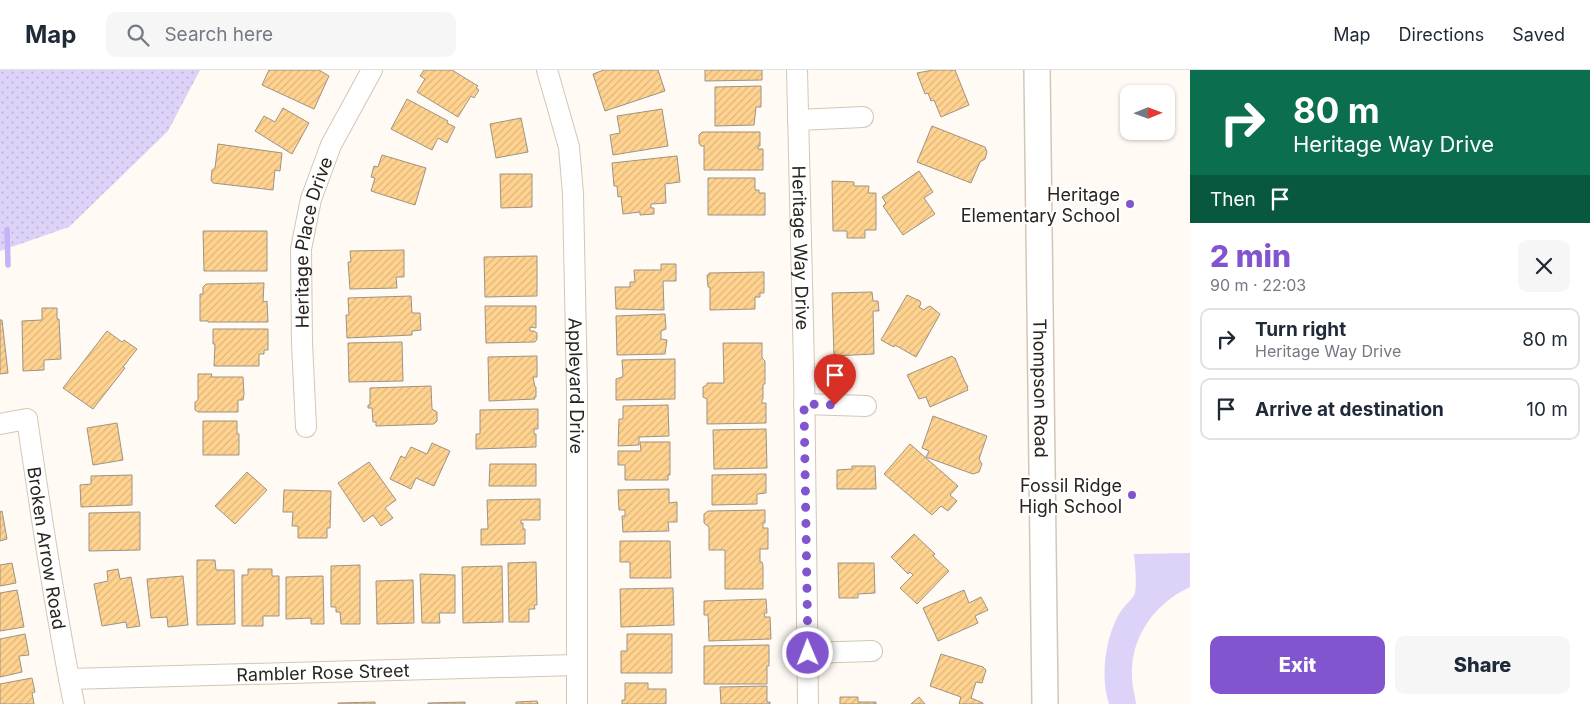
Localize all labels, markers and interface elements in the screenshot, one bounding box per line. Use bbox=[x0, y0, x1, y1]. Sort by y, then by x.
search box bbox=[106, 12, 456, 57]
text: Map bbox=[25, 20, 76, 49]
icon: search bbox=[124, 21, 152, 49]
text: Search here bbox=[164, 23, 273, 46]
text: Map bbox=[1333, 24, 1371, 45]
text: Directions bbox=[1399, 24, 1484, 45]
text: Saved bbox=[1512, 24, 1565, 45]
north arrow bbox=[1120, 85, 1175, 140]
map controls bbox=[1120, 85, 1175, 140]
text: 80 m bbox=[1293, 89, 1380, 131]
icon: right bbox=[1210, 90, 1275, 155]
text: Heritage Way Drive bbox=[1293, 131, 1494, 157]
street label: Heritage Place Drive bbox=[290, 154, 336, 328]
street label: Heritage Way Drive bbox=[789, 165, 814, 330]
place label: Heritage Elementary School bbox=[961, 184, 1120, 226]
icon: arrive bbox=[1266, 185, 1294, 213]
text: Then bbox=[1210, 188, 1256, 211]
marker: Heritage Elementary School bbox=[1124, 198, 1136, 210]
text: 2 min bbox=[1210, 238, 1291, 274]
button: close bbox=[1518, 240, 1570, 292]
text: 90 m · 22:03 bbox=[1210, 275, 1306, 295]
street label: Appleyard Drive bbox=[565, 317, 588, 454]
street label: Thompson Road bbox=[1030, 318, 1052, 458]
text: Turn right bbox=[1255, 318, 1346, 341]
icon: right bbox=[1212, 325, 1240, 353]
text: 80 m bbox=[1522, 328, 1568, 351]
text: Heritage Way Drive bbox=[1255, 341, 1401, 361]
pin bbox=[814, 354, 856, 405]
icon: arrive bbox=[821, 361, 849, 389]
icon: arrive bbox=[1212, 395, 1240, 423]
text: Arrive at destination bbox=[1255, 398, 1444, 421]
text: 10 m bbox=[1526, 398, 1568, 421]
street label: Broken Arrow Road bbox=[24, 465, 70, 631]
place label: Fossil Ridge High School bbox=[1019, 475, 1122, 517]
marker: Fossil Ridge High School bbox=[1126, 489, 1138, 501]
position arrow bbox=[781, 626, 833, 678]
button: Exit bbox=[1210, 636, 1385, 694]
button: Share bbox=[1395, 636, 1570, 694]
street label: Rambler Rose Street bbox=[236, 659, 410, 685]

